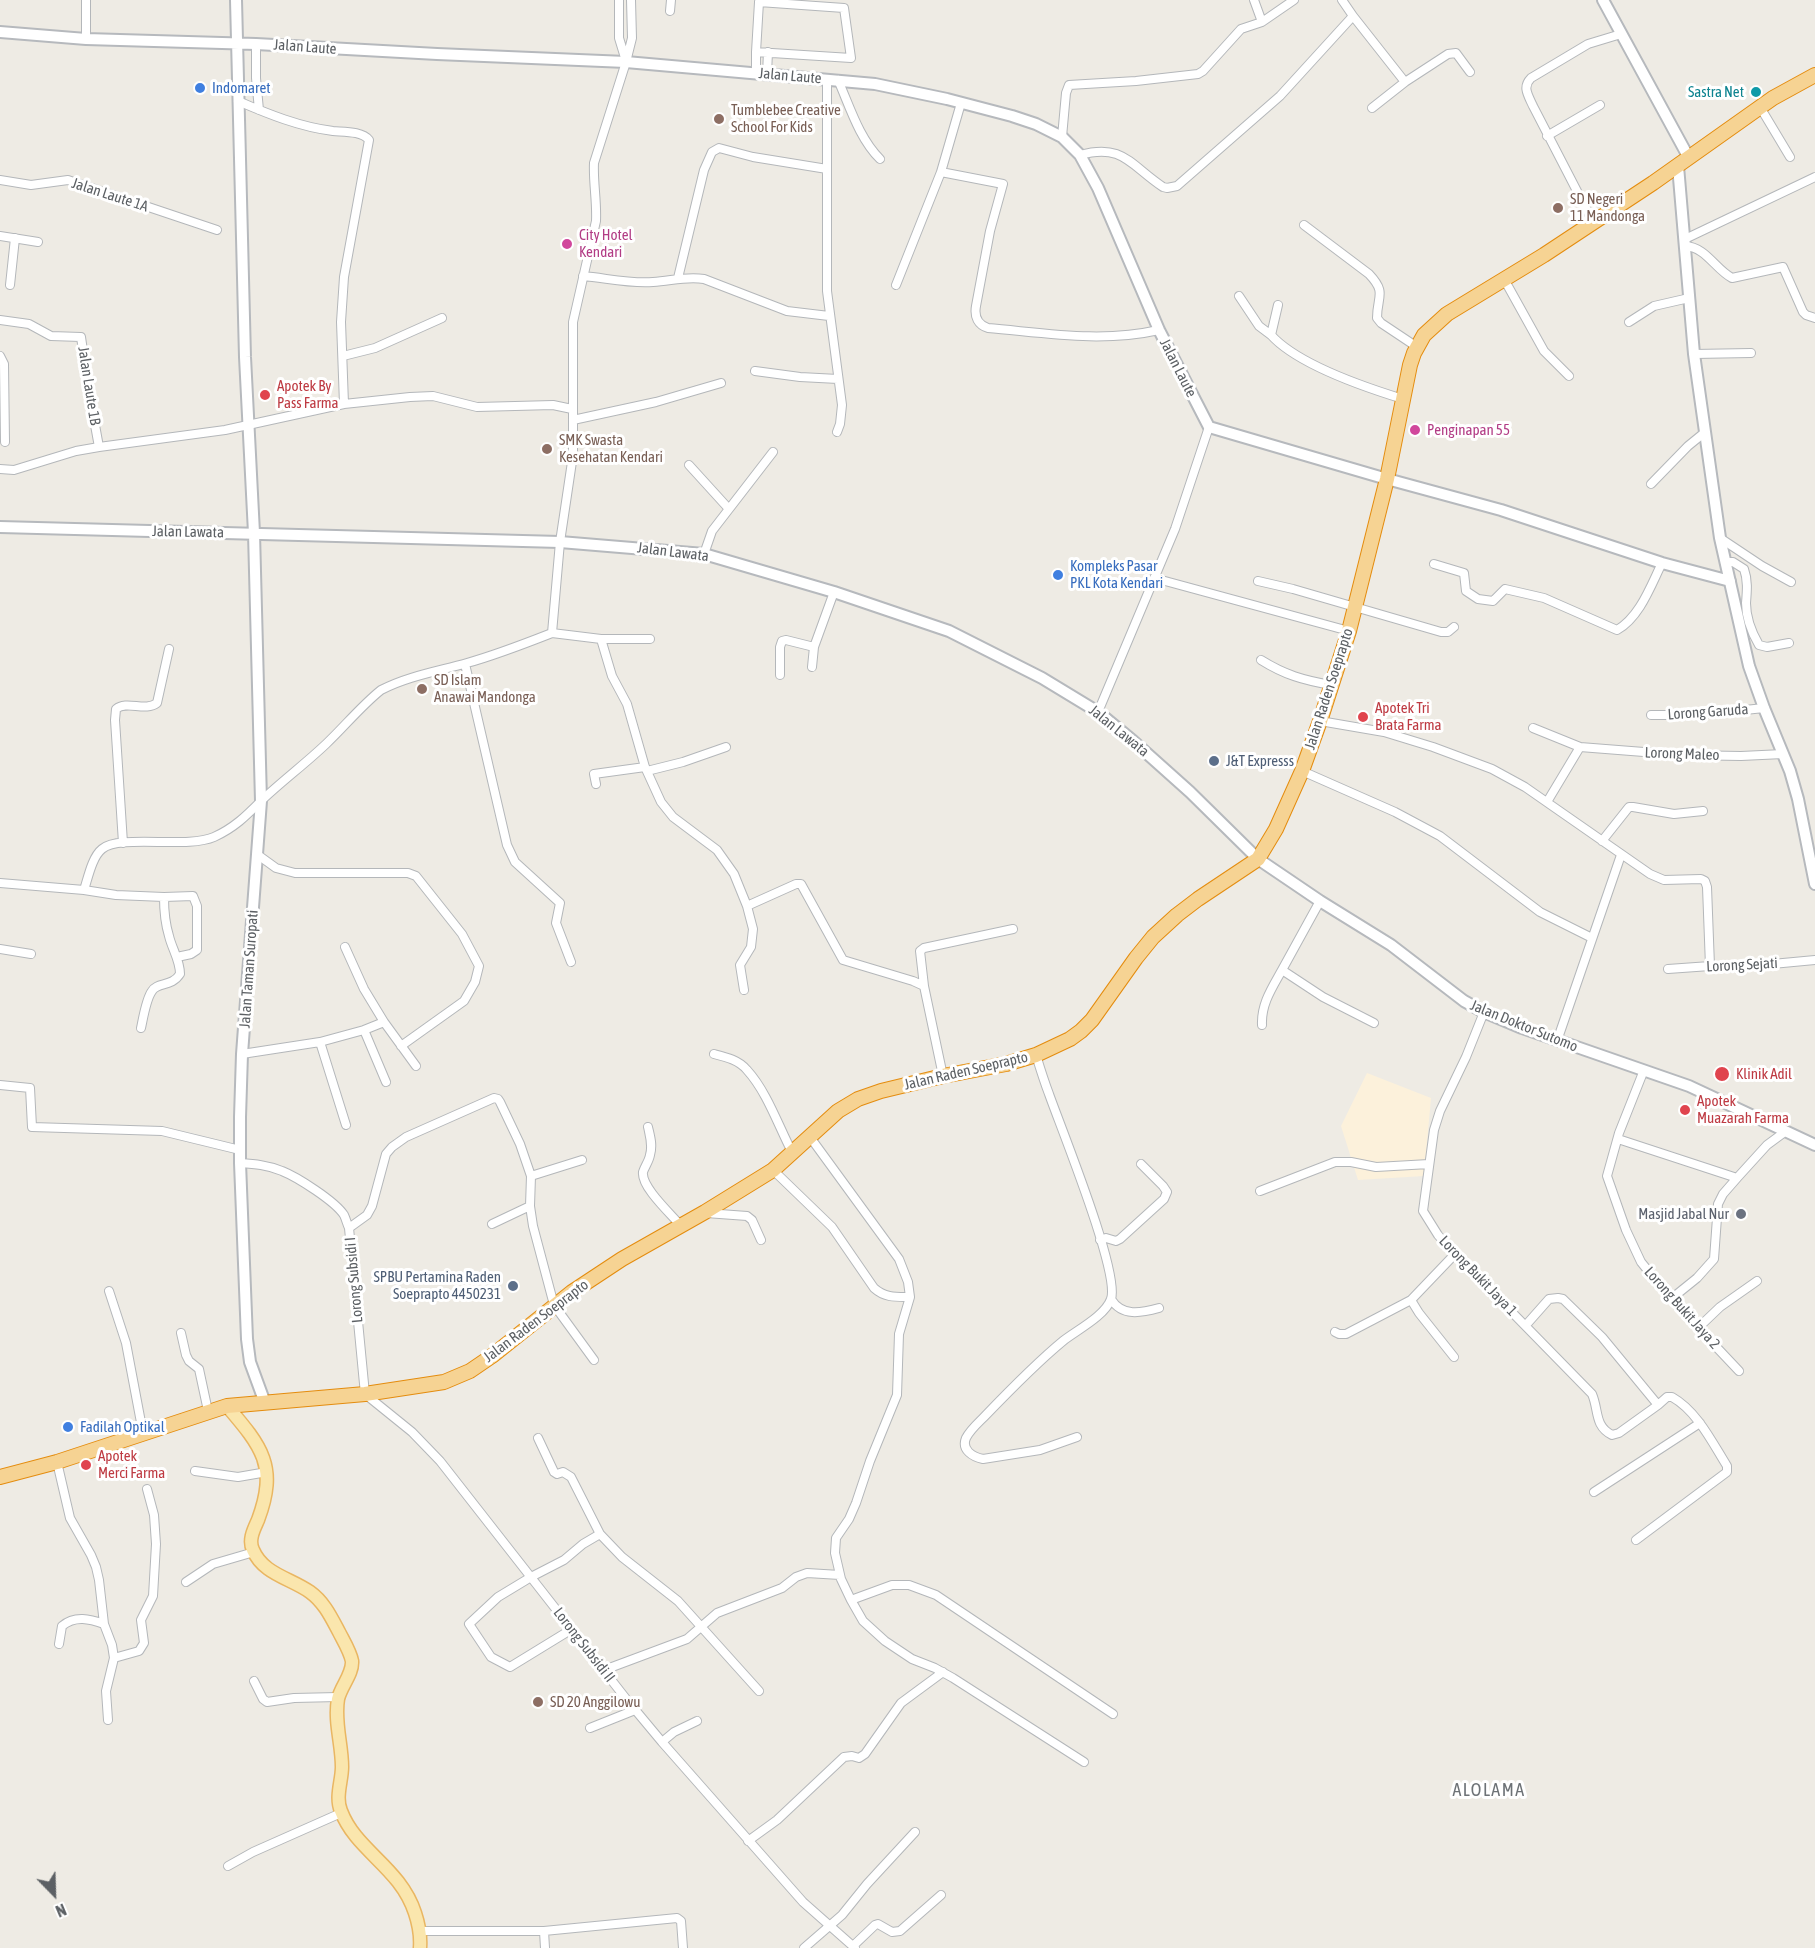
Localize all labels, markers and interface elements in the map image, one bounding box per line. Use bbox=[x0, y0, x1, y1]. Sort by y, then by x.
street label: Jalan Laute bbox=[273, 36, 337, 58]
street label: Jalan Laute bbox=[758, 64, 822, 88]
place label: Indomaret bbox=[212, 79, 271, 97]
marker: Indomaret bbox=[193, 81, 207, 95]
place label: Sastra Net bbox=[1688, 83, 1744, 101]
marker: Sastra Net bbox=[1749, 85, 1763, 99]
place label: Tumblebee Creative School For Kids bbox=[731, 101, 841, 136]
marker: Tumblebee Creative School For Kids bbox=[712, 112, 726, 126]
street label: Jalan Laute 1A bbox=[69, 174, 151, 216]
place label: SD Negeri 11 Mandonga bbox=[1570, 190, 1645, 225]
marker: SD Negeri 11 Mandonga bbox=[1551, 201, 1565, 215]
place label: City Hotel Kendari bbox=[579, 226, 632, 261]
marker: City Hotel Kendari bbox=[560, 237, 574, 251]
street label: Jalan Laute bbox=[1156, 336, 1200, 400]
street label: Jalan Laute 1B bbox=[74, 345, 104, 427]
place label: Apotek By Pass Farma bbox=[277, 377, 339, 412]
marker: Apotek By Pass Farma bbox=[258, 388, 272, 402]
place label: Penginapan 55 bbox=[1427, 421, 1510, 439]
marker: Penginapan 55 bbox=[1408, 423, 1422, 437]
place label: SMK Swasta Kesehatan Kendari bbox=[559, 431, 663, 466]
marker: SMK Swasta Kesehatan Kendari bbox=[540, 442, 554, 456]
street label: Jalan Lawata bbox=[152, 522, 224, 542]
street label: Jalan Lawata bbox=[636, 539, 710, 565]
place label: Kompleks Pasar PKL Kota Kendari bbox=[1070, 557, 1163, 592]
marker: Kompleks Pasar PKL Kota Kendari bbox=[1051, 568, 1065, 582]
street label: Jalan Raden Soeprapto bbox=[1301, 626, 1357, 752]
place label: SD Islam Anawai Mandonga bbox=[434, 671, 536, 706]
marker: SD Islam Anawai Mandonga bbox=[415, 682, 429, 696]
place label: Apotek Tri Brata Farma bbox=[1375, 699, 1441, 734]
street label: Lorong Garuda bbox=[1667, 700, 1749, 724]
street label: Jalan Lawata bbox=[1085, 701, 1153, 761]
marker: Apotek Tri Brata Farma bbox=[1356, 710, 1370, 724]
street label: Lorong Maleo bbox=[1644, 744, 1720, 764]
place label: J&T Expresss bbox=[1226, 752, 1294, 770]
marker: J&T Expresss bbox=[1207, 754, 1221, 768]
street label: Jalan Taman Suropati bbox=[236, 909, 262, 1029]
street label: Lorong Sejati bbox=[1706, 954, 1778, 976]
street label: Jalan Doktor Sutomo bbox=[1468, 996, 1580, 1056]
street label: Jalan Raden Soeprapto bbox=[902, 1048, 1030, 1094]
marker: Klinik Adil bbox=[1713, 1065, 1731, 1083]
place label: Klinik Adil bbox=[1736, 1065, 1792, 1083]
place label: Apotek Muazarah Farma bbox=[1697, 1092, 1789, 1127]
marker: Apotek Muazarah Farma bbox=[1678, 1103, 1692, 1117]
place label: Masjid Jabal Nur bbox=[1638, 1205, 1729, 1223]
marker: Masjid Jabal Nur bbox=[1734, 1207, 1748, 1221]
street label: Lorong Bukit Jaya 1 bbox=[1435, 1232, 1521, 1320]
street label: Lorong Subsidi I bbox=[341, 1236, 367, 1324]
street label: Lorong Bukit Jaya 2 bbox=[1640, 1263, 1724, 1353]
place label: SPBU Pertamina Raden Soeprapto 4450231 bbox=[374, 1268, 501, 1303]
street label: Jalan Raden Soeprapto bbox=[480, 1276, 592, 1366]
marker: SPBU Pertamina Raden Soeprapto 4450231 bbox=[506, 1279, 520, 1293]
place label: Fadilah Optikal bbox=[80, 1418, 165, 1436]
marker: Fadilah Optikal bbox=[61, 1420, 75, 1434]
place label: Apotek Merci Farma bbox=[98, 1447, 165, 1482]
marker: Apotek Merci Farma bbox=[79, 1458, 93, 1472]
street label: Lorong Subsidi II bbox=[549, 1604, 619, 1686]
place label: SD 20 Anggilowu bbox=[550, 1693, 641, 1711]
marker: SD 20 Anggilowu bbox=[531, 1695, 545, 1709]
district label: ALOLAMA bbox=[1452, 1779, 1526, 1801]
north arrow bbox=[24, 1864, 84, 1924]
text: N bbox=[53, 1900, 69, 1921]

